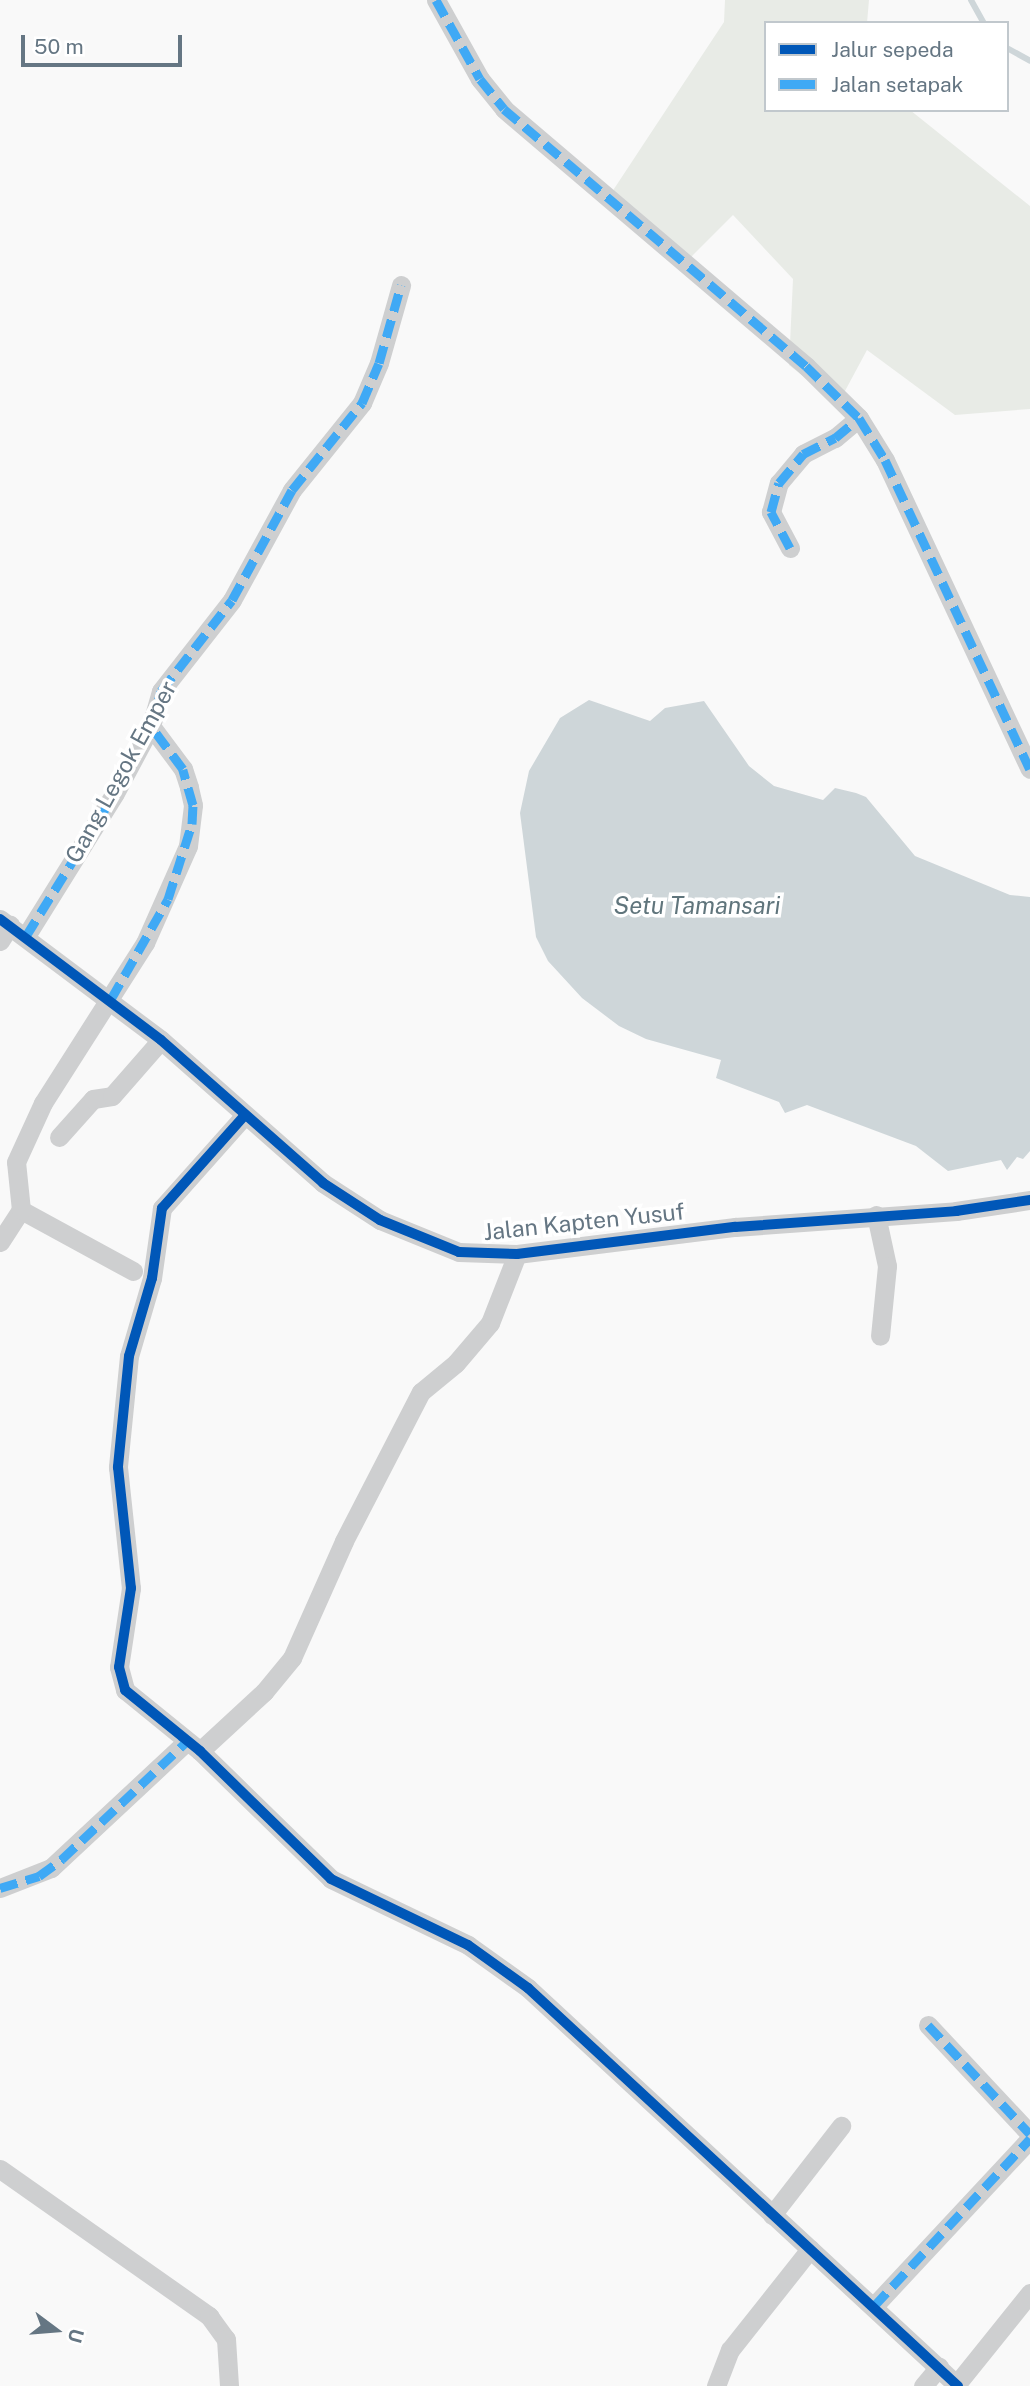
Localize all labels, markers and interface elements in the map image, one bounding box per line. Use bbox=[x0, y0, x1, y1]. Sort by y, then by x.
scale bar bbox=[24, 21, 186, 65]
legend bbox=[764, 21, 1009, 112]
text: 50 m bbox=[34, 34, 84, 59]
text: Jalur sepeda bbox=[831, 37, 954, 62]
text: Jalan setapak bbox=[831, 72, 963, 97]
street label: Gang Legok Emper bbox=[60, 676, 182, 868]
water label: Setu Tamansari bbox=[614, 892, 780, 920]
street label: Jalan Kapten Yusuf bbox=[482, 1198, 686, 1246]
north arrow bbox=[21, 2295, 91, 2365]
text: U bbox=[64, 2326, 89, 2345]

